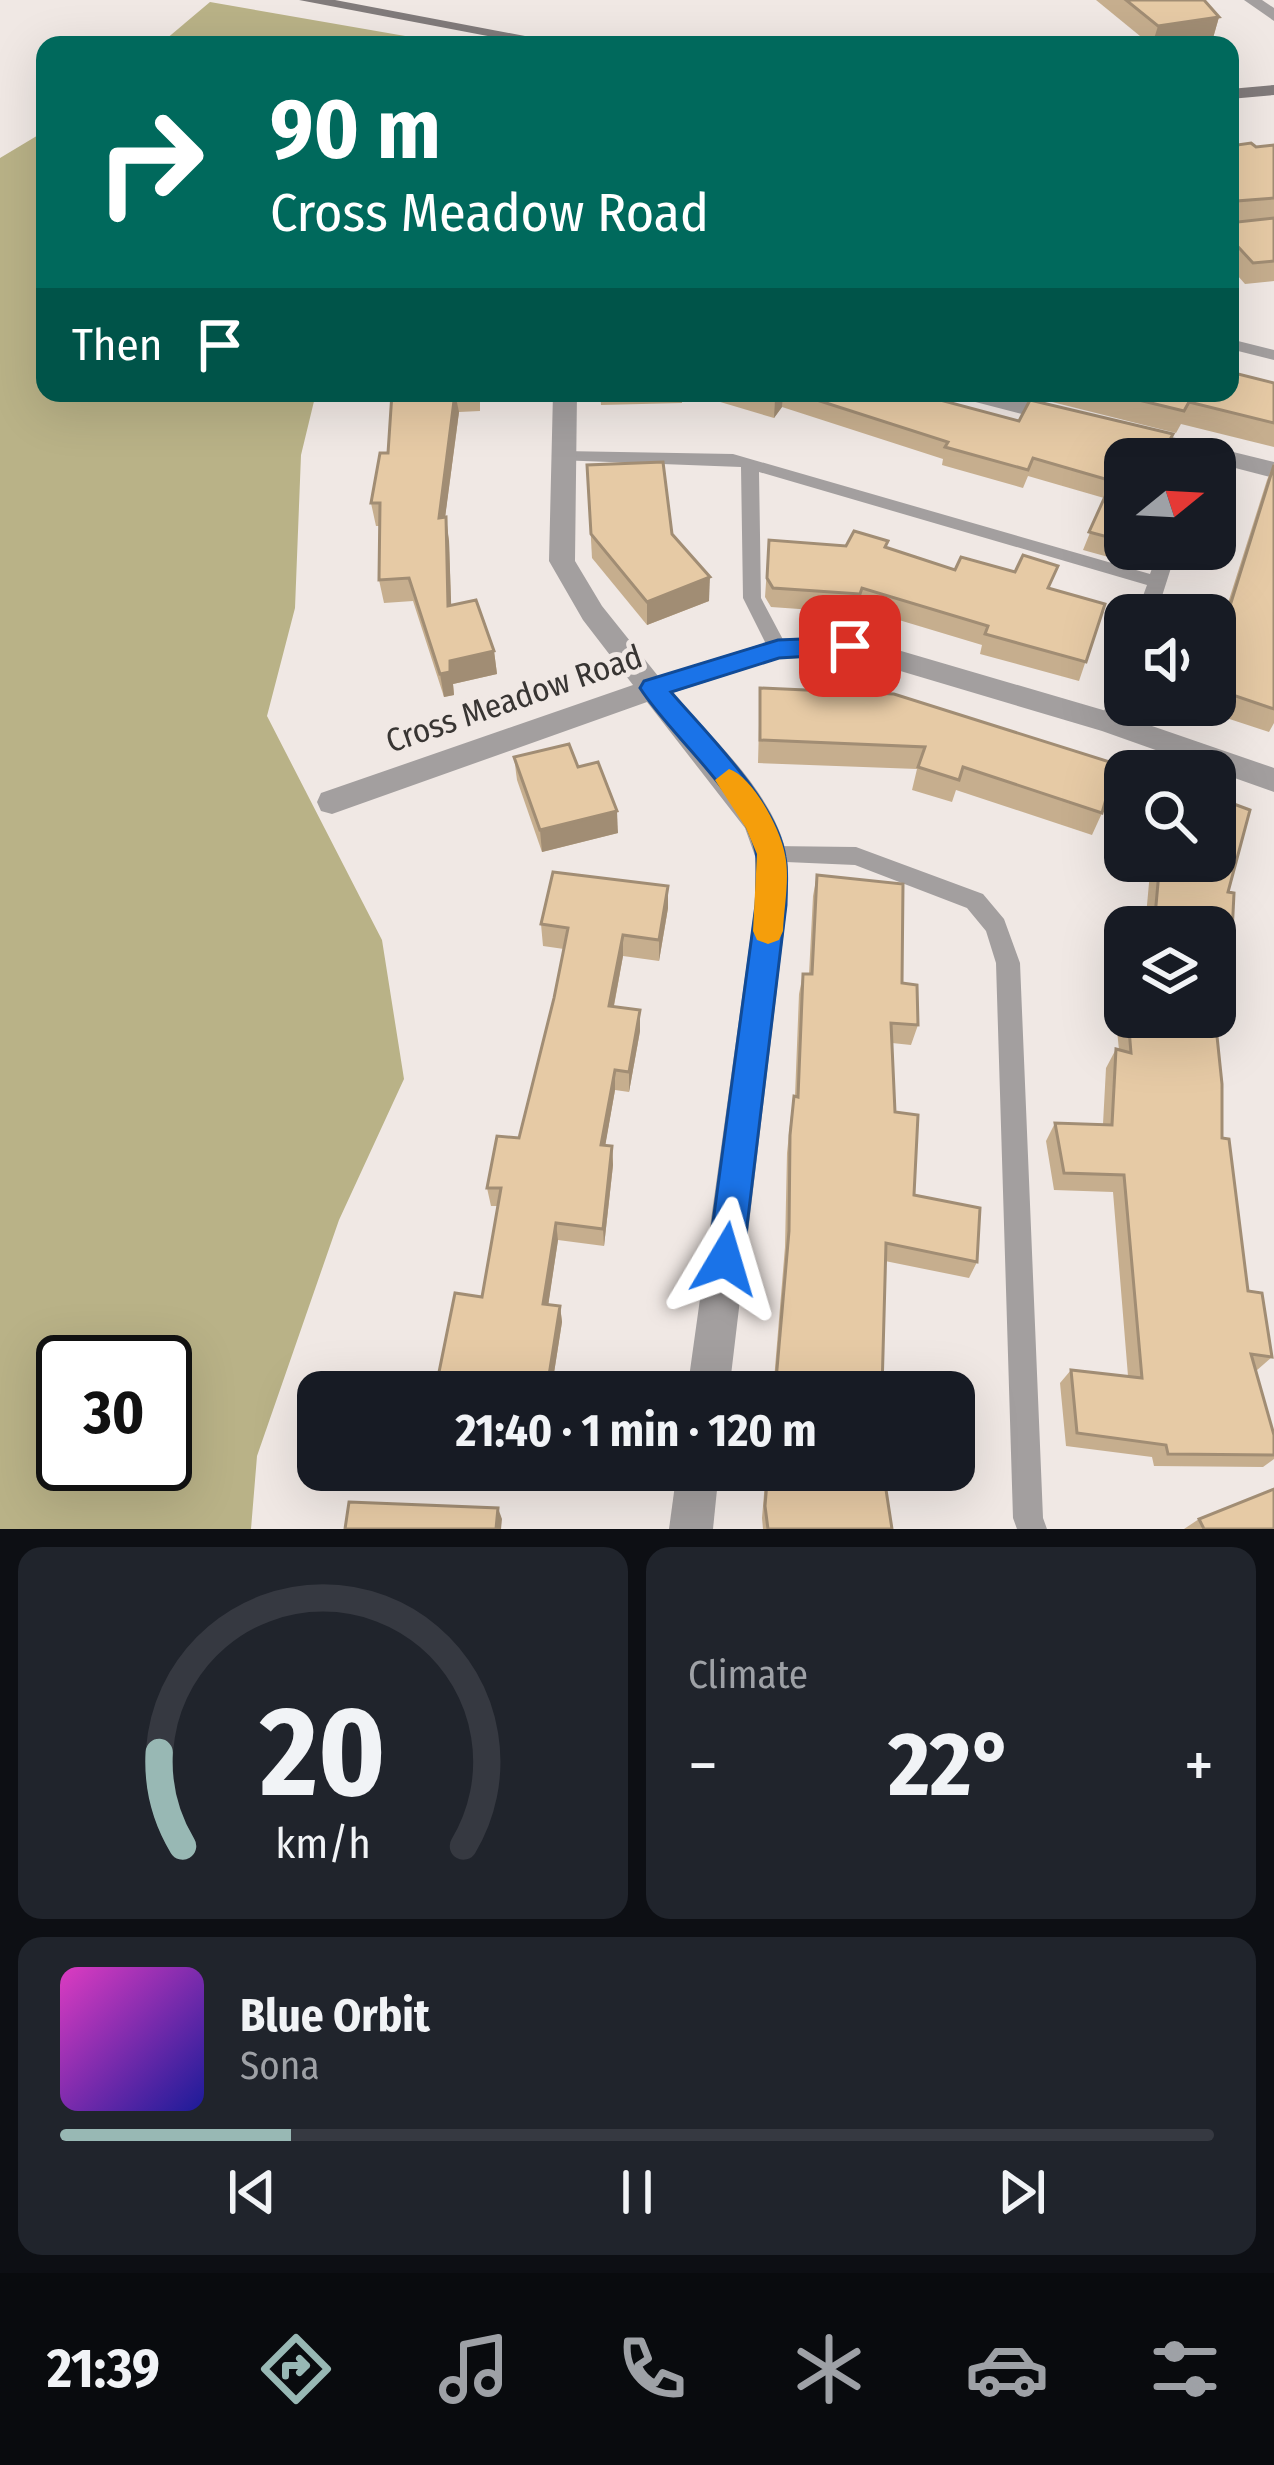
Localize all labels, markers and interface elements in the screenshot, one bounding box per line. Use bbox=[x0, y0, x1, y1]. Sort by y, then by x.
text: 90 m bbox=[270, 79, 441, 180]
icon: right bbox=[72, 84, 228, 240]
text: Cross Meadow Road bbox=[270, 181, 709, 245]
icon: arrive bbox=[187, 312, 253, 378]
text: Then bbox=[72, 318, 163, 372]
north arrow bbox=[1104, 438, 1236, 570]
map controls bbox=[1104, 438, 1236, 1038]
button: sound bbox=[1104, 594, 1236, 726]
pin bbox=[799, 595, 901, 697]
icon: arrive bbox=[817, 613, 883, 679]
street label: Cross Meadow Road bbox=[381, 636, 647, 762]
button: search bbox=[1104, 750, 1236, 882]
button: layers bbox=[1104, 906, 1236, 1038]
position arrow bbox=[662, 1196, 788, 1322]
speed limit sign: 30 bbox=[36, 1335, 192, 1491]
text: 21:40 · 1 min · 120 m bbox=[455, 1404, 817, 1458]
text: Climate bbox=[688, 1652, 808, 1698]
text: 20 bbox=[259, 1678, 386, 1828]
text: 22° bbox=[888, 1711, 1014, 1819]
text: − bbox=[688, 1726, 718, 1805]
text: + bbox=[1184, 1726, 1214, 1805]
text: km/h bbox=[275, 1818, 371, 1869]
text: Blue Orbit bbox=[240, 1989, 430, 2043]
text: Sona bbox=[240, 2043, 320, 2089]
icon: previous bbox=[219, 2159, 285, 2225]
icon: pause bbox=[604, 2159, 670, 2225]
icon: next bbox=[989, 2159, 1055, 2225]
icon: directions bbox=[254, 2327, 338, 2411]
icon: music bbox=[432, 2327, 516, 2411]
icon: phone bbox=[610, 2327, 694, 2411]
icon: climate bbox=[787, 2327, 871, 2411]
icon: car bbox=[965, 2327, 1049, 2411]
icon: filters bbox=[1143, 2327, 1227, 2411]
text: 21:39 bbox=[47, 2337, 160, 2401]

